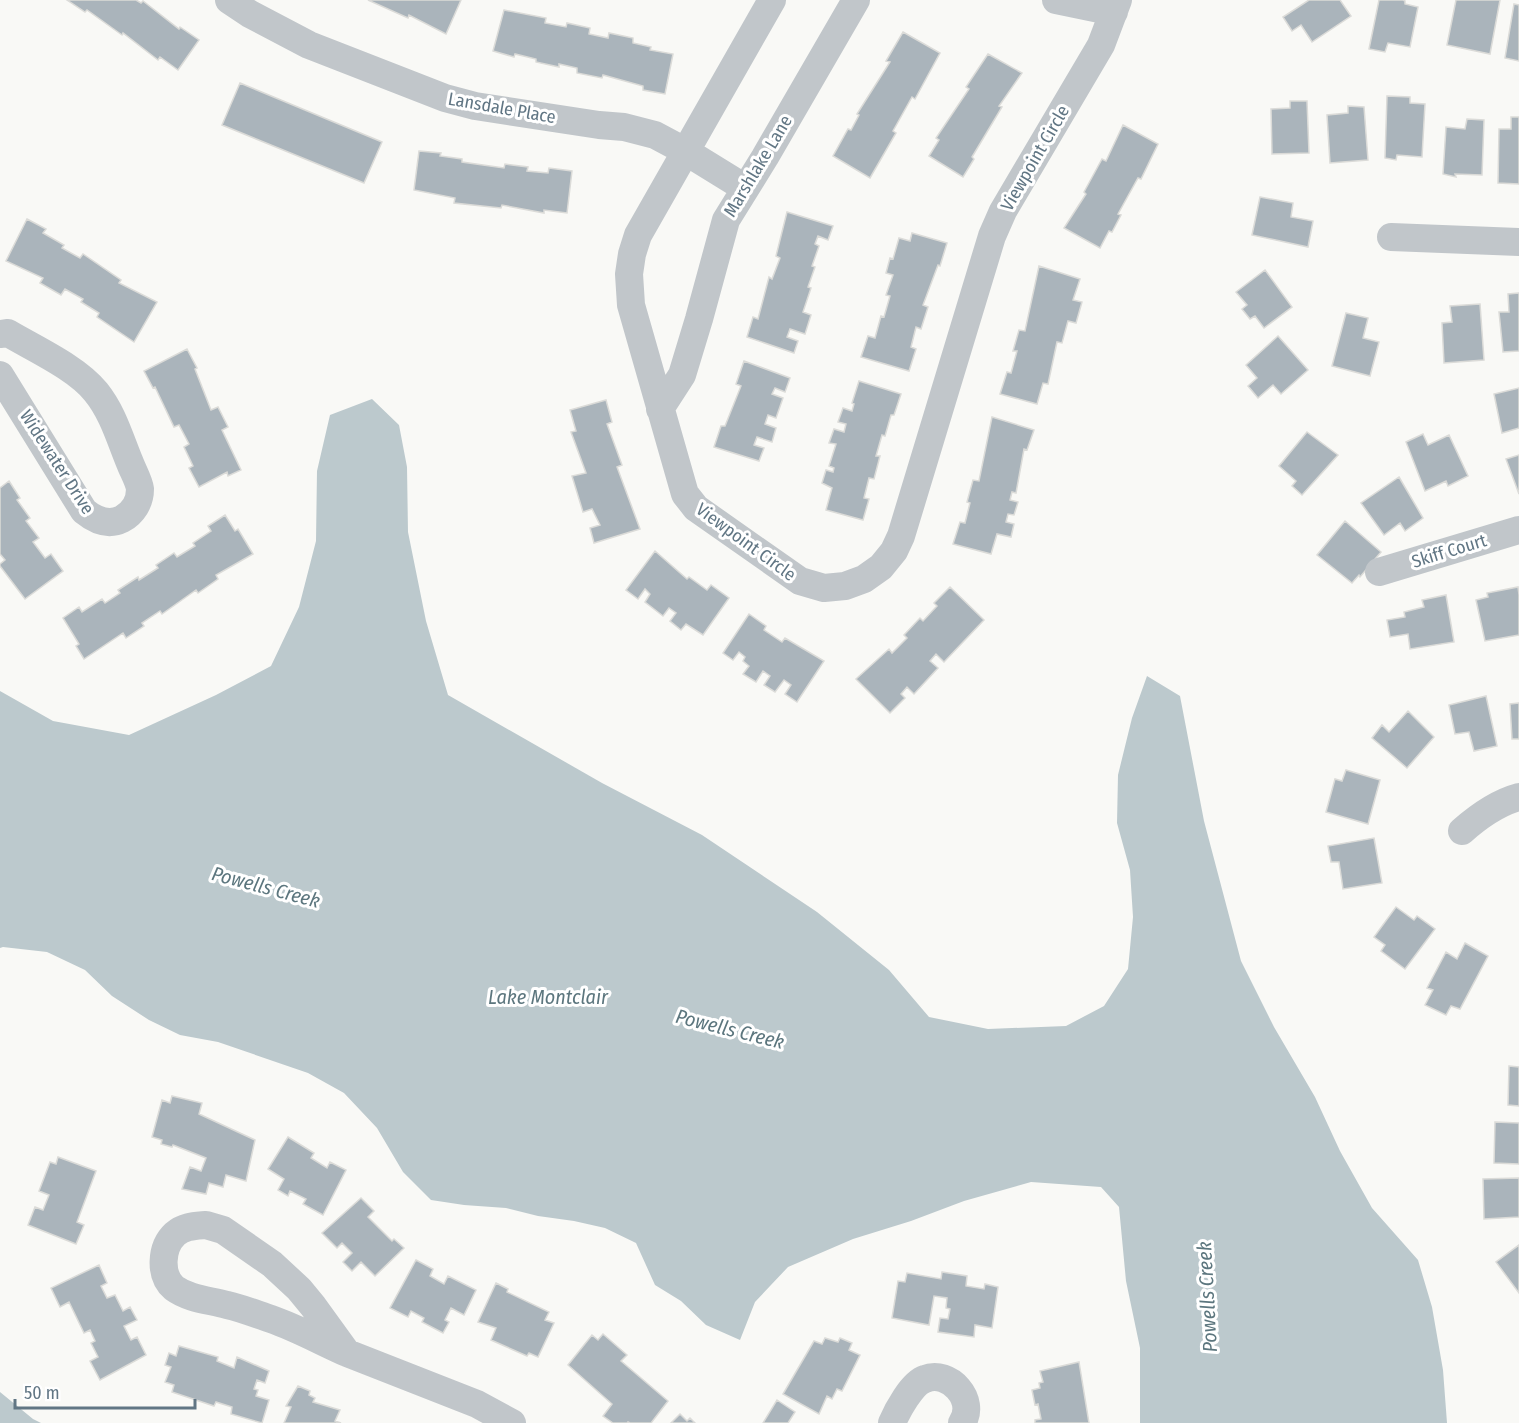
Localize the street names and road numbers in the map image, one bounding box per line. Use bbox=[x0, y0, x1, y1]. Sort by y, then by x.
street label: Lansdale Place bbox=[446, 88, 558, 128]
street label: Viewpoint Circle bbox=[996, 101, 1074, 215]
street label: Marshlake Lane bbox=[719, 111, 797, 221]
street label: Widewater Drive bbox=[15, 406, 99, 518]
street label: Viewpoint Circle bbox=[692, 498, 800, 586]
street label: Skiff Court bbox=[1409, 529, 1489, 573]

